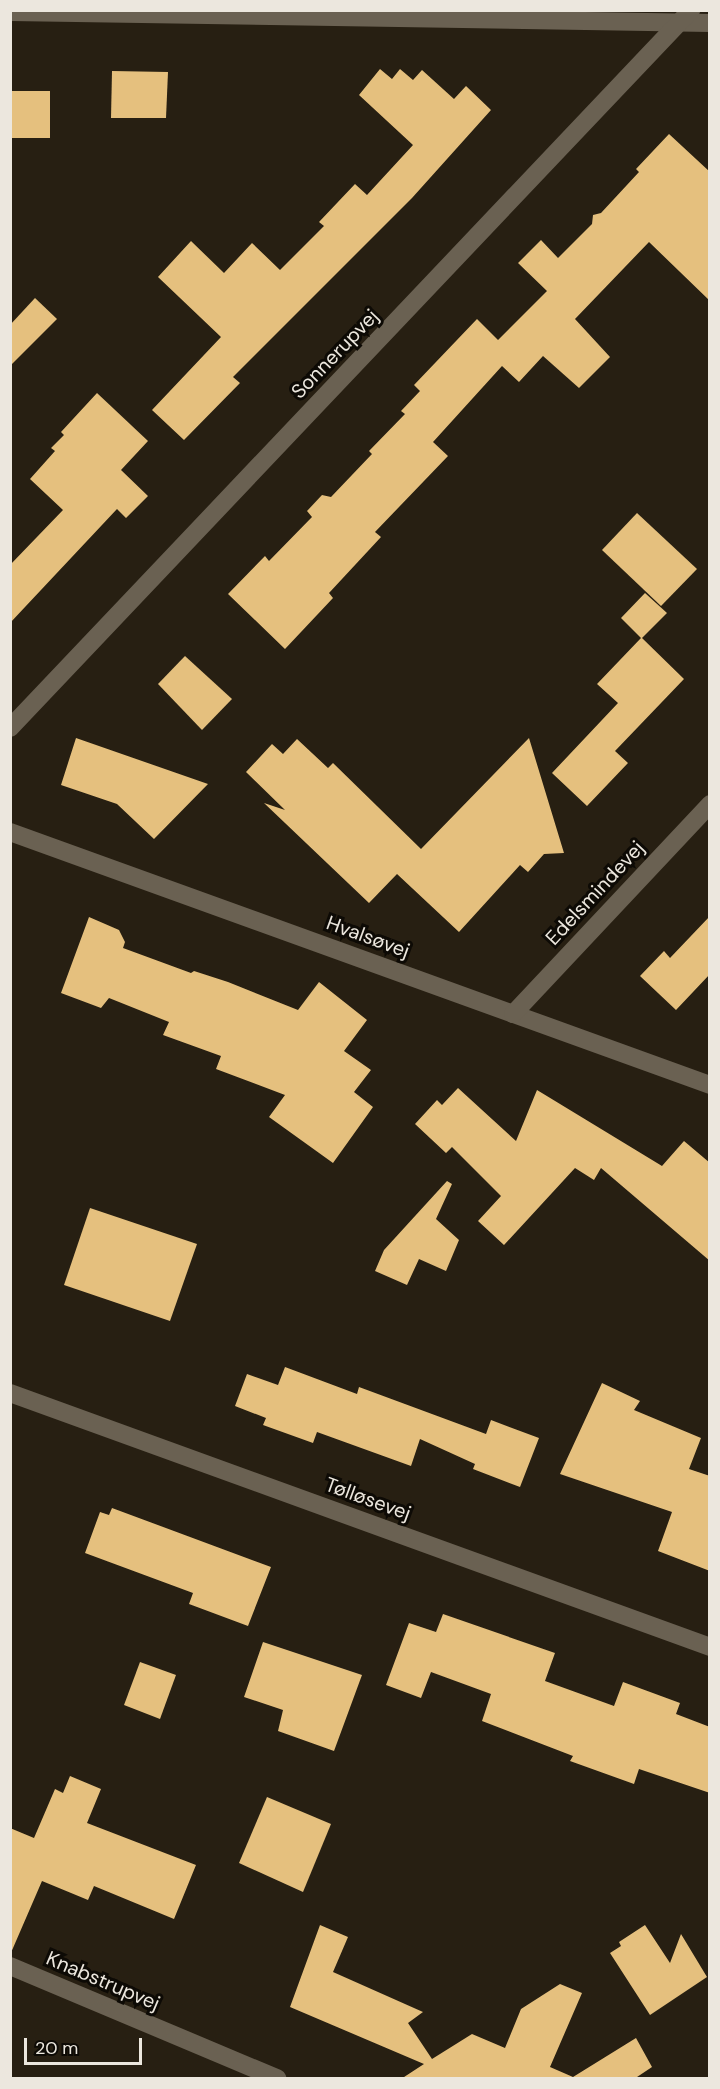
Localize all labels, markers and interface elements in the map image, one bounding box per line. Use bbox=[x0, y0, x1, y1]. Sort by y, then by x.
street label: Sonnerupvej bbox=[286, 304, 384, 404]
street label: Edelsmindevej bbox=[541, 836, 649, 950]
street label: Hvalsøvej bbox=[323, 911, 413, 963]
street label: Tølløsevej bbox=[322, 1472, 414, 1526]
street label: Knabstrupvej bbox=[43, 1946, 163, 2016]
scale bar bbox=[27, 2026, 146, 2064]
text: 20 m bbox=[35, 2036, 78, 2060]

